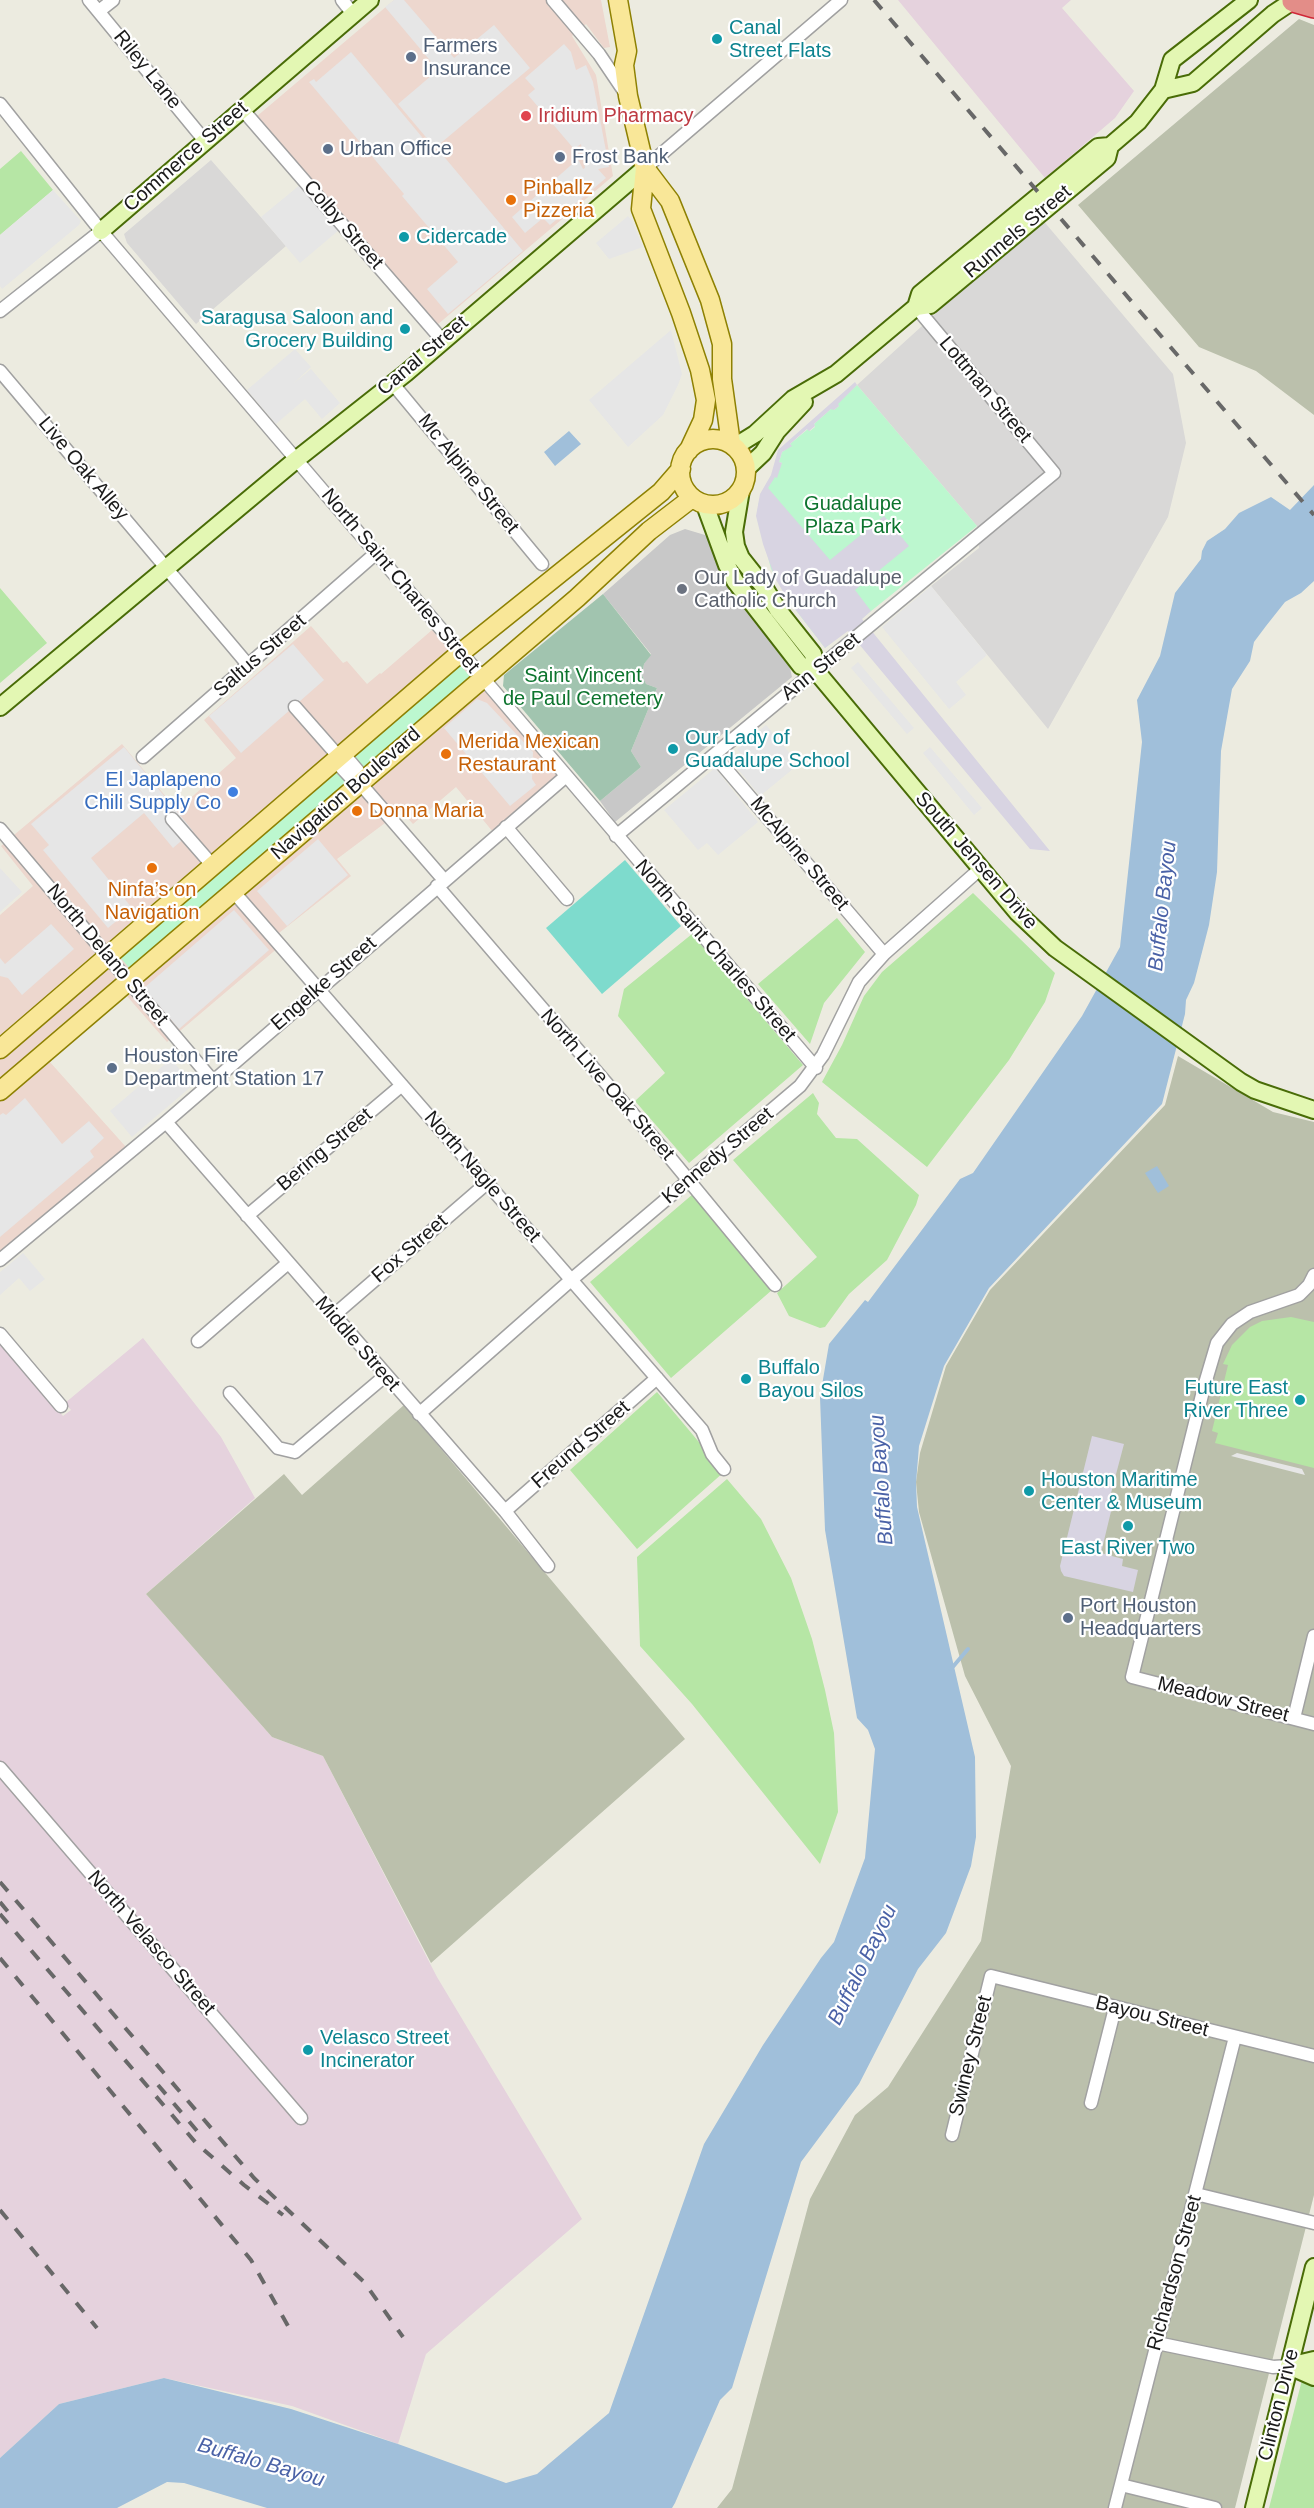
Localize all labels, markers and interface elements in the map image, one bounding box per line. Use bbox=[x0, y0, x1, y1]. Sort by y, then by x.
place label: Canal Street Flats bbox=[729, 16, 831, 63]
street label: Riley Lane bbox=[108, 26, 186, 114]
marker: Canal Street Flats bbox=[710, 32, 724, 46]
place label: Farmers Insurance bbox=[423, 34, 511, 81]
marker: Farmers Insurance bbox=[404, 50, 418, 64]
street label: Commerce Street bbox=[119, 97, 253, 217]
place label: Iridium Pharmacy bbox=[538, 104, 694, 128]
marker: Iridium Pharmacy bbox=[519, 109, 533, 123]
place label: Urban Office bbox=[340, 137, 452, 161]
marker: Urban Office bbox=[321, 142, 335, 156]
place label: Frost Bank bbox=[572, 145, 669, 169]
marker: Frost Bank bbox=[553, 150, 567, 164]
street label: Colby Street bbox=[298, 176, 388, 274]
place label: Pinballz Pizzeria bbox=[523, 176, 594, 223]
street label: Runnels Street bbox=[960, 180, 1076, 284]
marker: Pinballz Pizzeria bbox=[504, 193, 518, 207]
place label: Cidercade bbox=[416, 225, 507, 249]
marker: Cidercade bbox=[397, 230, 411, 244]
place label: Saragusa Saloon and Grocery Building bbox=[201, 306, 393, 353]
street label: Canal Street bbox=[373, 311, 473, 401]
marker: Saragusa Saloon and Grocery Building bbox=[398, 322, 412, 336]
street label: Lottman Street bbox=[934, 332, 1036, 448]
street label: Mc Alpine Street bbox=[413, 409, 523, 539]
street label: Live Oak Alley bbox=[33, 412, 133, 526]
street label: North Saint Charles Street bbox=[316, 484, 484, 678]
park label: Guadalupe Plaza Park bbox=[804, 492, 902, 539]
place label: Our Lady of Guadalupe Catholic Church bbox=[694, 566, 902, 613]
marker: Our Lady of Guadalupe Catholic Church bbox=[675, 582, 689, 596]
street label: Saltus Street bbox=[209, 609, 311, 703]
street label: Ann Street bbox=[777, 628, 865, 706]
park label: Saint Vincent de Paul Cemetery bbox=[503, 664, 663, 711]
street label: Navigation Boulevard bbox=[266, 723, 426, 865]
place label: Our Lady of Guadalupe School bbox=[685, 726, 850, 773]
place label: Merida Mexican Restaurant bbox=[458, 730, 599, 777]
marker: Our Lady of Guadalupe School bbox=[666, 742, 680, 756]
marker: Merida Mexican Restaurant bbox=[439, 747, 453, 761]
place label: El Japlapeno Chili Supply Co bbox=[84, 768, 221, 815]
marker: El Japlapeno Chili Supply Co bbox=[226, 785, 240, 799]
street label: South Jensen Drive bbox=[910, 787, 1042, 935]
street label: McAlpine Street bbox=[744, 792, 854, 916]
place label: Donna Maria bbox=[369, 799, 484, 823]
marker: Donna Maria bbox=[350, 804, 364, 818]
water label: Buffalo Bayou bbox=[1144, 840, 1182, 972]
street label: North Saint Charles Street bbox=[629, 855, 801, 1047]
marker: Ninfa’s on Navigation bbox=[145, 861, 159, 875]
place label: Ninfa’s on Navigation bbox=[105, 878, 199, 925]
street label: North Delano Street bbox=[41, 880, 173, 1030]
street label: Engelke Street bbox=[267, 932, 381, 1036]
street label: North Live Oak Street bbox=[535, 1005, 679, 1165]
place label: Houston Fire Department Station 17 bbox=[124, 1044, 324, 1091]
marker: Houston Fire Department Station 17 bbox=[105, 1061, 119, 1075]
street label: Kennedy Street bbox=[657, 1102, 779, 1210]
street label: Bering Street bbox=[273, 1103, 377, 1197]
street label: North Nagle Street bbox=[419, 1107, 545, 1247]
street label: Fox Street bbox=[367, 1210, 453, 1288]
street label: Middle Street bbox=[309, 1292, 405, 1396]
place label: Buffalo Bayou Silos bbox=[758, 1356, 864, 1403]
marker: Buffalo Bayou Silos bbox=[739, 1372, 753, 1386]
place label: Future East River Three bbox=[1184, 1376, 1288, 1423]
marker: Future East River Three bbox=[1293, 1393, 1307, 1407]
street label: Freund Street bbox=[527, 1396, 635, 1494]
water label: Buffalo Bayou bbox=[865, 1414, 899, 1546]
place label: Houston Maritime Center & Museum bbox=[1041, 1468, 1202, 1515]
marker: Houston Maritime Center & Museum bbox=[1022, 1484, 1036, 1498]
marker: East River Two bbox=[1121, 1519, 1135, 1533]
place label: East River Two bbox=[1061, 1536, 1195, 1560]
place label: Port Houston Headquarters bbox=[1080, 1594, 1201, 1641]
marker: Port Houston Headquarters bbox=[1061, 1611, 1075, 1625]
street label: Meadow Street bbox=[1155, 1672, 1291, 1728]
street label: North Velasco Street bbox=[82, 1866, 220, 2020]
water label: Buffalo Bayou bbox=[823, 1901, 903, 2029]
street label: Bayou Street bbox=[1093, 1991, 1211, 2043]
street label: Swiney Street bbox=[944, 1993, 998, 2119]
place label: Velasco Street Incinerator bbox=[320, 2026, 449, 2073]
marker: Velasco Street Incinerator bbox=[301, 2043, 315, 2057]
street label: Richardson Street bbox=[1143, 2193, 1207, 2353]
street label: Clinton Drive bbox=[1254, 2347, 1304, 2463]
water label: Buffalo Bayou bbox=[195, 2433, 327, 2493]

